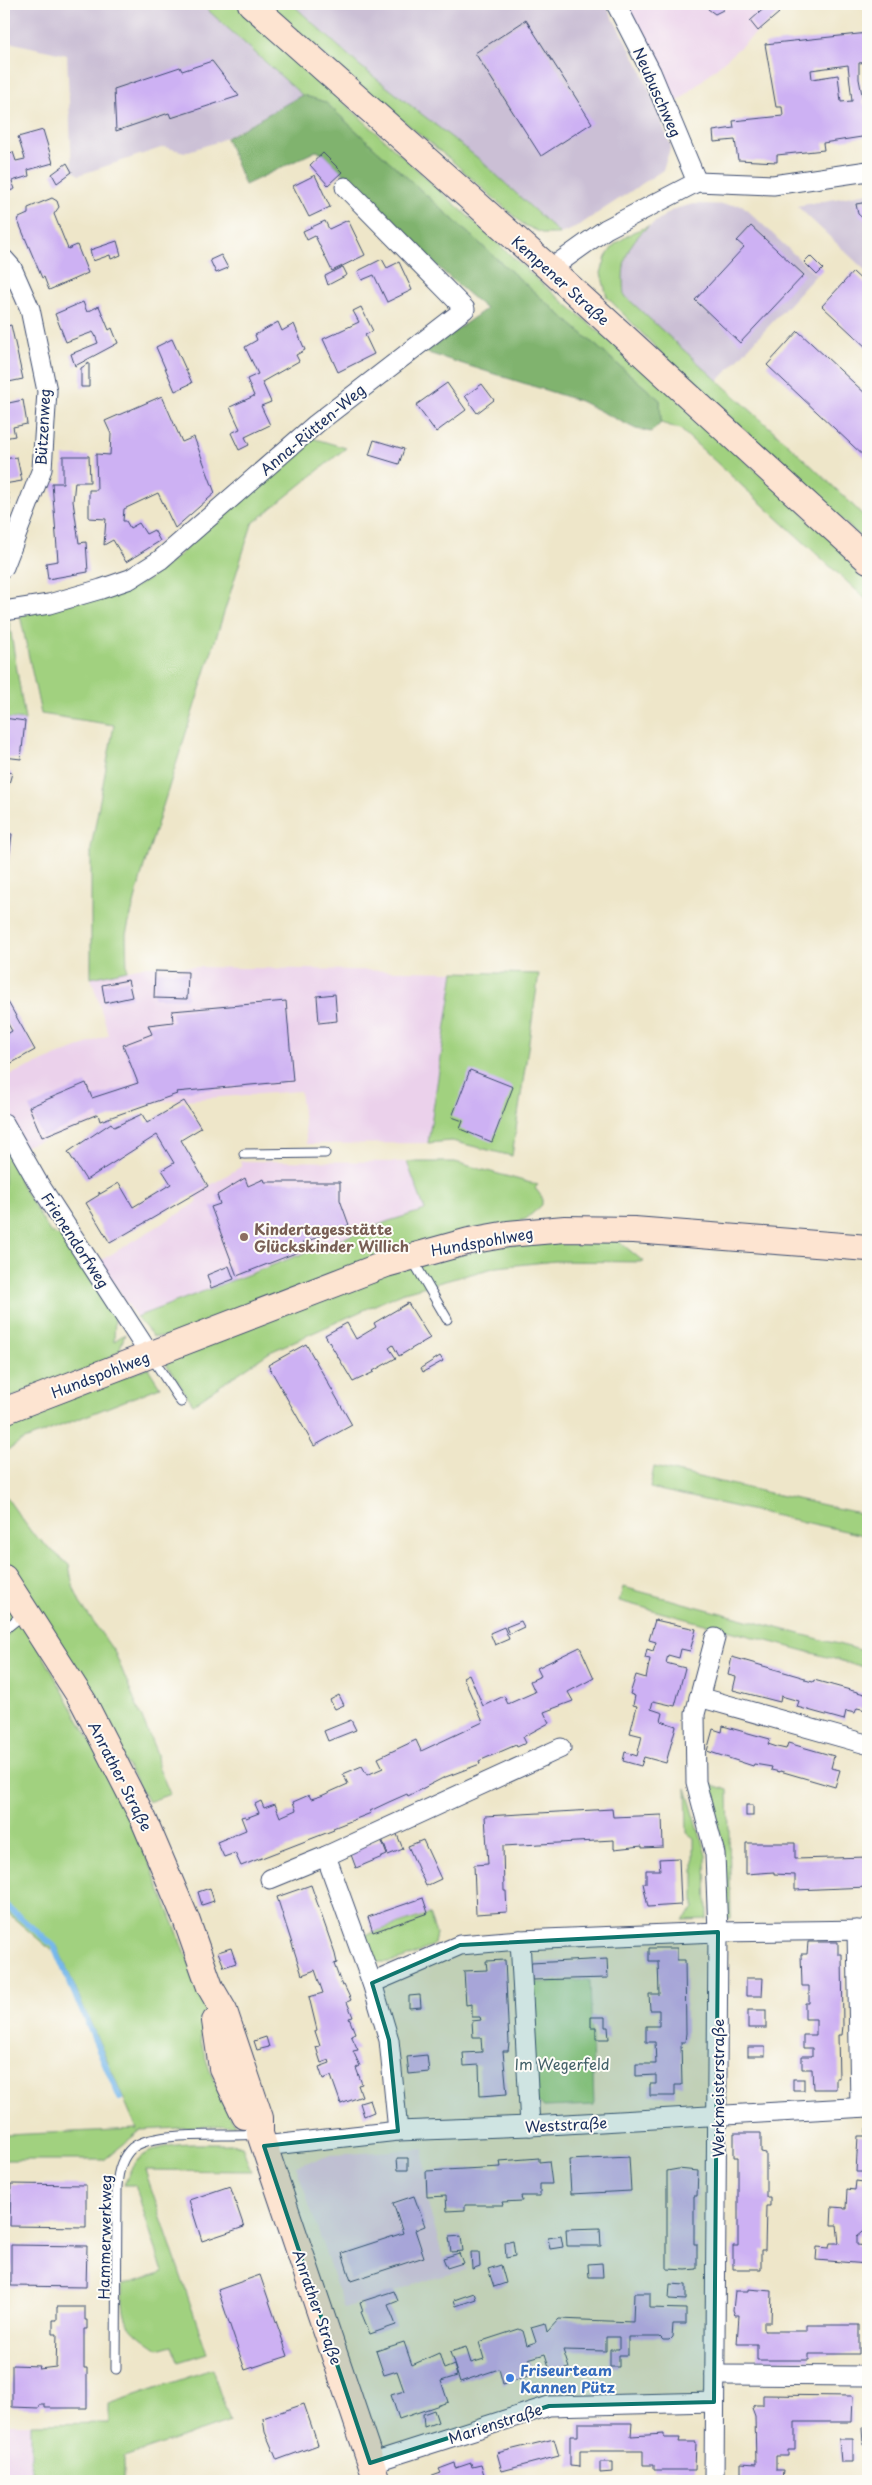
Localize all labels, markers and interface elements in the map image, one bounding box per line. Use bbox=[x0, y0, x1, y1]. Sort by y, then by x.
street label: Neubuschweg bbox=[628, 43, 688, 141]
street label: Kempener Straße bbox=[507, 230, 615, 330]
street label: Anna-Rütten-Weg bbox=[254, 378, 370, 480]
street label: Bützenweg bbox=[28, 388, 56, 466]
street label: Frienendorfweg bbox=[36, 1188, 116, 1292]
place label: Kindertagesstätte Glückskinder Willich bbox=[254, 1217, 409, 1257]
street label: Hundspohlweg bbox=[429, 1221, 535, 1261]
marker: Kindertagesstätte Glückskinder Willich bbox=[238, 1231, 250, 1243]
street label: Hundspohlweg bbox=[47, 1345, 153, 1403]
street label: Anrather Straße bbox=[83, 1717, 159, 1835]
street label: Werkmeisterstraße bbox=[706, 2019, 729, 2157]
park label: Im Wegerfeld bbox=[515, 2052, 609, 2075]
street label: Weststraße bbox=[524, 2110, 608, 2138]
street label: Hammerwerkweg bbox=[91, 2174, 117, 2300]
street label: Anrather Straße bbox=[288, 2246, 349, 2368]
place label: Friseurteam Kannen Pütz bbox=[520, 2358, 615, 2398]
marker: Friseurteam Kannen Pütz bbox=[504, 2372, 516, 2384]
street label: Marienstraße bbox=[445, 2397, 545, 2449]

